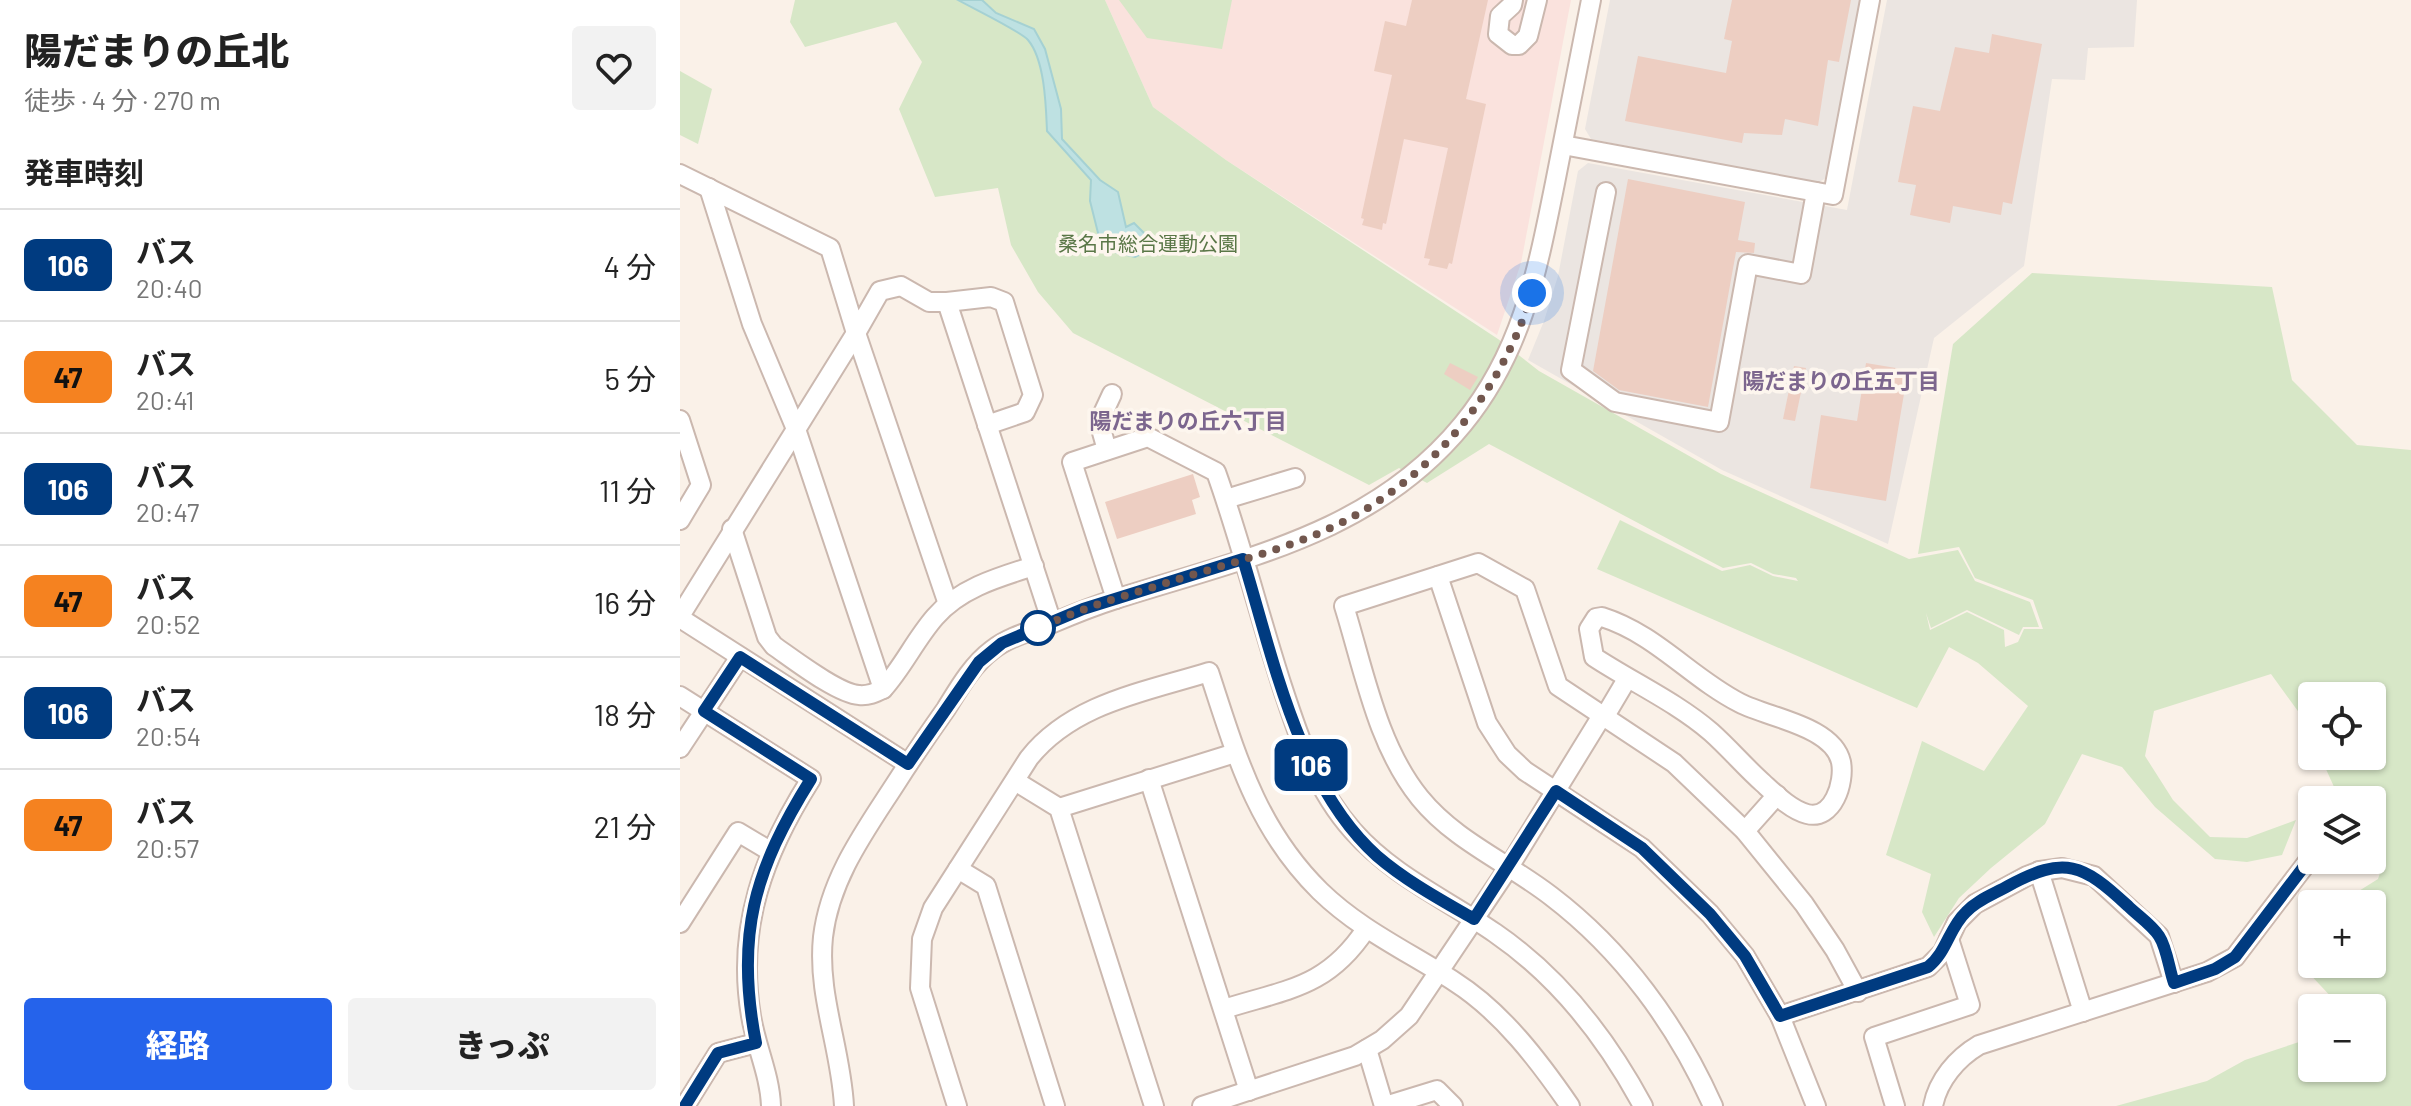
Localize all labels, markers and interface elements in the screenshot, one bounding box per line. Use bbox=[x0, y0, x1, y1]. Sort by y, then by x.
button: heart bbox=[572, 26, 656, 110]
text: 陽だまりの丘北 bbox=[24, 27, 289, 73]
text: 徒歩 · 4 分 · 270 m bbox=[24, 84, 221, 115]
text: 発車時刻 bbox=[24, 154, 144, 190]
park label: 桑名市総合運動公園 bbox=[1058, 231, 1238, 255]
text: バス bbox=[136, 233, 196, 269]
text: 106 bbox=[48, 248, 88, 282]
text: 4 分 bbox=[603, 248, 656, 284]
text: 20:40 bbox=[136, 272, 202, 303]
your location bbox=[1512, 273, 1552, 313]
text: バス bbox=[136, 345, 196, 381]
text: 47 bbox=[54, 360, 82, 394]
text: 5 分 bbox=[605, 360, 656, 396]
district label: 陽だまりの丘五丁目 bbox=[1742, 367, 1940, 393]
text: 20:41 bbox=[136, 384, 194, 415]
district label: 陽だまりの丘六丁目 bbox=[1089, 407, 1287, 433]
text: バス bbox=[136, 457, 196, 493]
text: 106 bbox=[48, 472, 88, 506]
text: 11 分 bbox=[599, 472, 656, 508]
text: 20:47 bbox=[136, 496, 199, 527]
text: バス bbox=[136, 569, 196, 605]
text: 47 bbox=[54, 584, 82, 618]
text: 16 分 bbox=[594, 584, 656, 620]
text: 20:52 bbox=[136, 608, 201, 639]
unlabelled marker bbox=[1021, 611, 1055, 645]
text: バス bbox=[136, 681, 196, 717]
map controls bbox=[2298, 682, 2386, 1082]
button: locate bbox=[2298, 682, 2386, 770]
text: 106 bbox=[48, 696, 88, 730]
text: 18 分 bbox=[594, 696, 656, 732]
text: 20:54 bbox=[136, 720, 201, 751]
line badge: 106 bbox=[1265, 739, 1357, 791]
text: 106 bbox=[1291, 748, 1331, 782]
button: layers bbox=[2298, 786, 2386, 874]
text: バス bbox=[136, 793, 196, 829]
text: 47 bbox=[54, 808, 82, 842]
text: 21 分 bbox=[594, 808, 656, 844]
text: 20:57 bbox=[136, 832, 199, 863]
button: + bbox=[2298, 890, 2386, 978]
button: − bbox=[2298, 994, 2386, 1082]
button: 経路 bbox=[24, 998, 332, 1090]
button: きっぷ bbox=[348, 998, 656, 1090]

